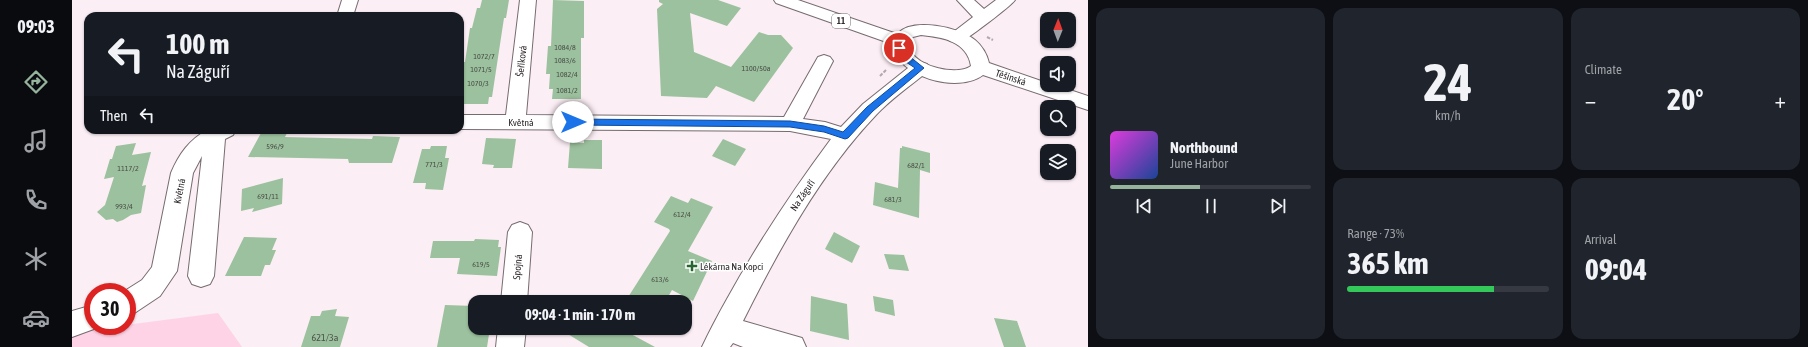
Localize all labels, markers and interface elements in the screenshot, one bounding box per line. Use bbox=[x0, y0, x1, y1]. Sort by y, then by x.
north arrow bbox=[1040, 12, 1076, 48]
map controls bbox=[1040, 12, 1076, 180]
road number: 11 bbox=[832, 14, 850, 28]
text: 09:03 bbox=[17, 16, 55, 37]
icon: left bbox=[100, 28, 152, 80]
text: 100 m bbox=[166, 28, 229, 60]
pin bbox=[882, 31, 916, 65]
icon: arrive bbox=[888, 37, 910, 59]
house number: 1084/8 bbox=[554, 43, 576, 52]
street label: Šeříková bbox=[514, 44, 529, 77]
house number: 1072/7 bbox=[473, 52, 495, 61]
text: 24 bbox=[1424, 52, 1472, 112]
house number: 1083/6 bbox=[554, 56, 576, 65]
button: sound bbox=[1040, 56, 1076, 92]
text: Na Záguří bbox=[166, 61, 230, 82]
text: Climate bbox=[1585, 62, 1622, 77]
house number: 1100/50a bbox=[742, 64, 771, 73]
house number: 1071/5 bbox=[470, 65, 492, 74]
street label: Těšínská bbox=[994, 67, 1028, 88]
icon: directions bbox=[22, 68, 50, 96]
house number: 1082/4 bbox=[556, 70, 578, 79]
house number: 1070/3 bbox=[467, 79, 489, 88]
text: 20° bbox=[1667, 82, 1704, 116]
house number: 1081/2 bbox=[556, 86, 578, 95]
text: − bbox=[1585, 87, 1596, 113]
text: + bbox=[1775, 87, 1786, 113]
button: search bbox=[1040, 100, 1076, 136]
position arrow bbox=[552, 101, 594, 143]
icon: left bbox=[136, 104, 158, 126]
text: Then bbox=[100, 107, 128, 124]
text: km/h bbox=[1435, 108, 1461, 123]
street label: Květná bbox=[508, 117, 534, 128]
icon: music bbox=[22, 127, 50, 155]
text: Northbound bbox=[1170, 139, 1238, 156]
house number: 596/9 bbox=[266, 142, 284, 151]
button: layers bbox=[1040, 144, 1076, 180]
text: June Harbor bbox=[1170, 156, 1228, 171]
house number: 771/3 bbox=[425, 160, 443, 169]
house number: 682/1 bbox=[907, 161, 925, 170]
house number: 1117/2 bbox=[117, 164, 139, 173]
street label: Květná bbox=[172, 177, 187, 205]
street label: Na Záguří bbox=[788, 177, 817, 213]
icon: phone bbox=[22, 186, 50, 214]
house number: 691/11 bbox=[257, 192, 279, 201]
house number: 681/3 bbox=[884, 195, 902, 204]
icon: previous bbox=[1133, 195, 1155, 217]
icon: pause bbox=[1200, 195, 1222, 217]
icon: next bbox=[1267, 195, 1289, 217]
house number: 993/4 bbox=[115, 202, 133, 211]
house number: 612/4 bbox=[673, 210, 691, 219]
text: Range · 73% bbox=[1347, 226, 1404, 241]
text: Arrival bbox=[1585, 232, 1616, 247]
icon: climate bbox=[22, 245, 50, 273]
text: 365 km bbox=[1347, 246, 1429, 280]
text: 09:04 bbox=[1585, 252, 1647, 286]
street label: Spojná bbox=[511, 254, 524, 280]
house number: 619/5 bbox=[472, 260, 490, 269]
marker: Lékárna Na Kopci bbox=[687, 261, 697, 271]
place label: Lékárna Na Kopci bbox=[700, 261, 763, 272]
house number: 613/6 bbox=[651, 275, 669, 284]
speed limit sign: 30 bbox=[84, 283, 136, 335]
icon: car bbox=[22, 304, 50, 332]
text: 09:04 · 1 min · 170 m bbox=[525, 306, 635, 323]
house number: 621/3a bbox=[312, 332, 339, 343]

